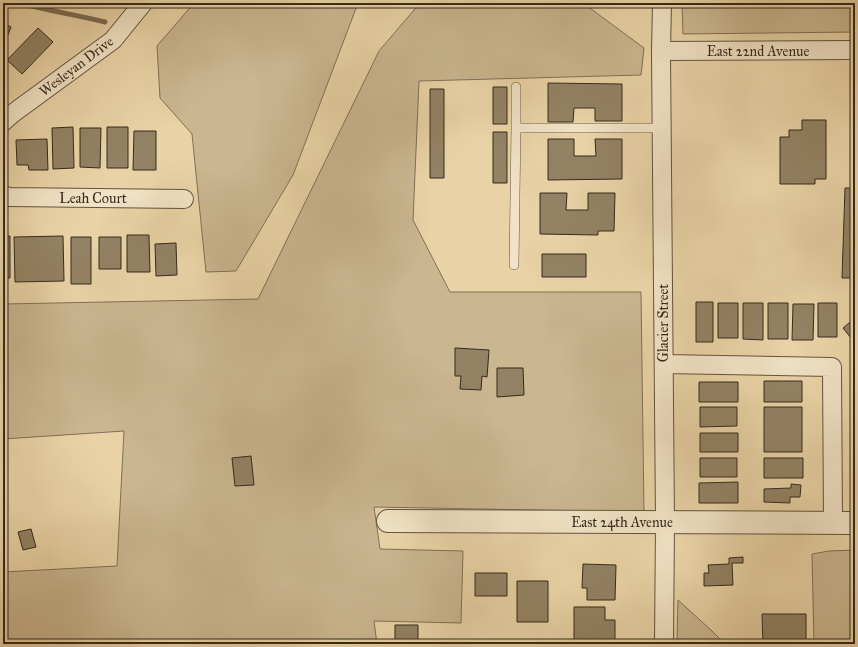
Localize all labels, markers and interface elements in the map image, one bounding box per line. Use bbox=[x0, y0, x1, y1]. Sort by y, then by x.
street label: Wesleyan Drive bbox=[36, 33, 117, 100]
street label: East 22nd Avenue bbox=[707, 43, 809, 60]
street label: Leah Court bbox=[59, 190, 127, 207]
street label: Glacier Street bbox=[655, 284, 672, 362]
street label: East 24th Avenue bbox=[571, 514, 673, 531]

